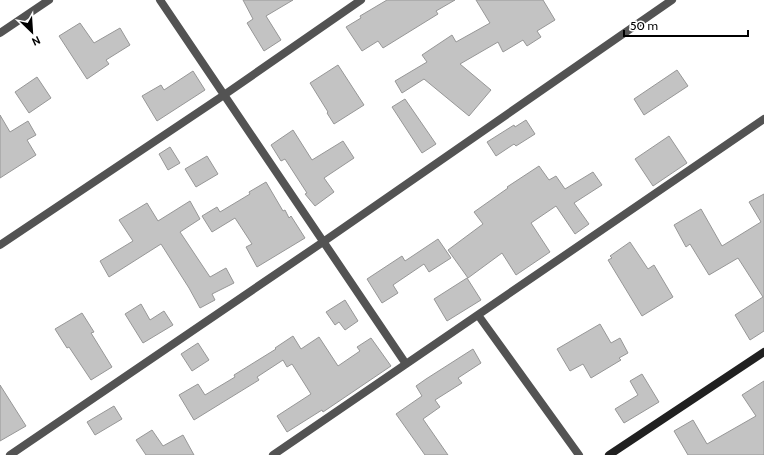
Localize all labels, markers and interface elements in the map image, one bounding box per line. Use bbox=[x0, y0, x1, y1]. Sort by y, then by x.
north arrow bbox=[12, 12, 52, 52]
scale bar bbox=[624, 12, 748, 38]
text: 50 m bbox=[630, 18, 658, 33]
text: N bbox=[30, 33, 43, 49]

